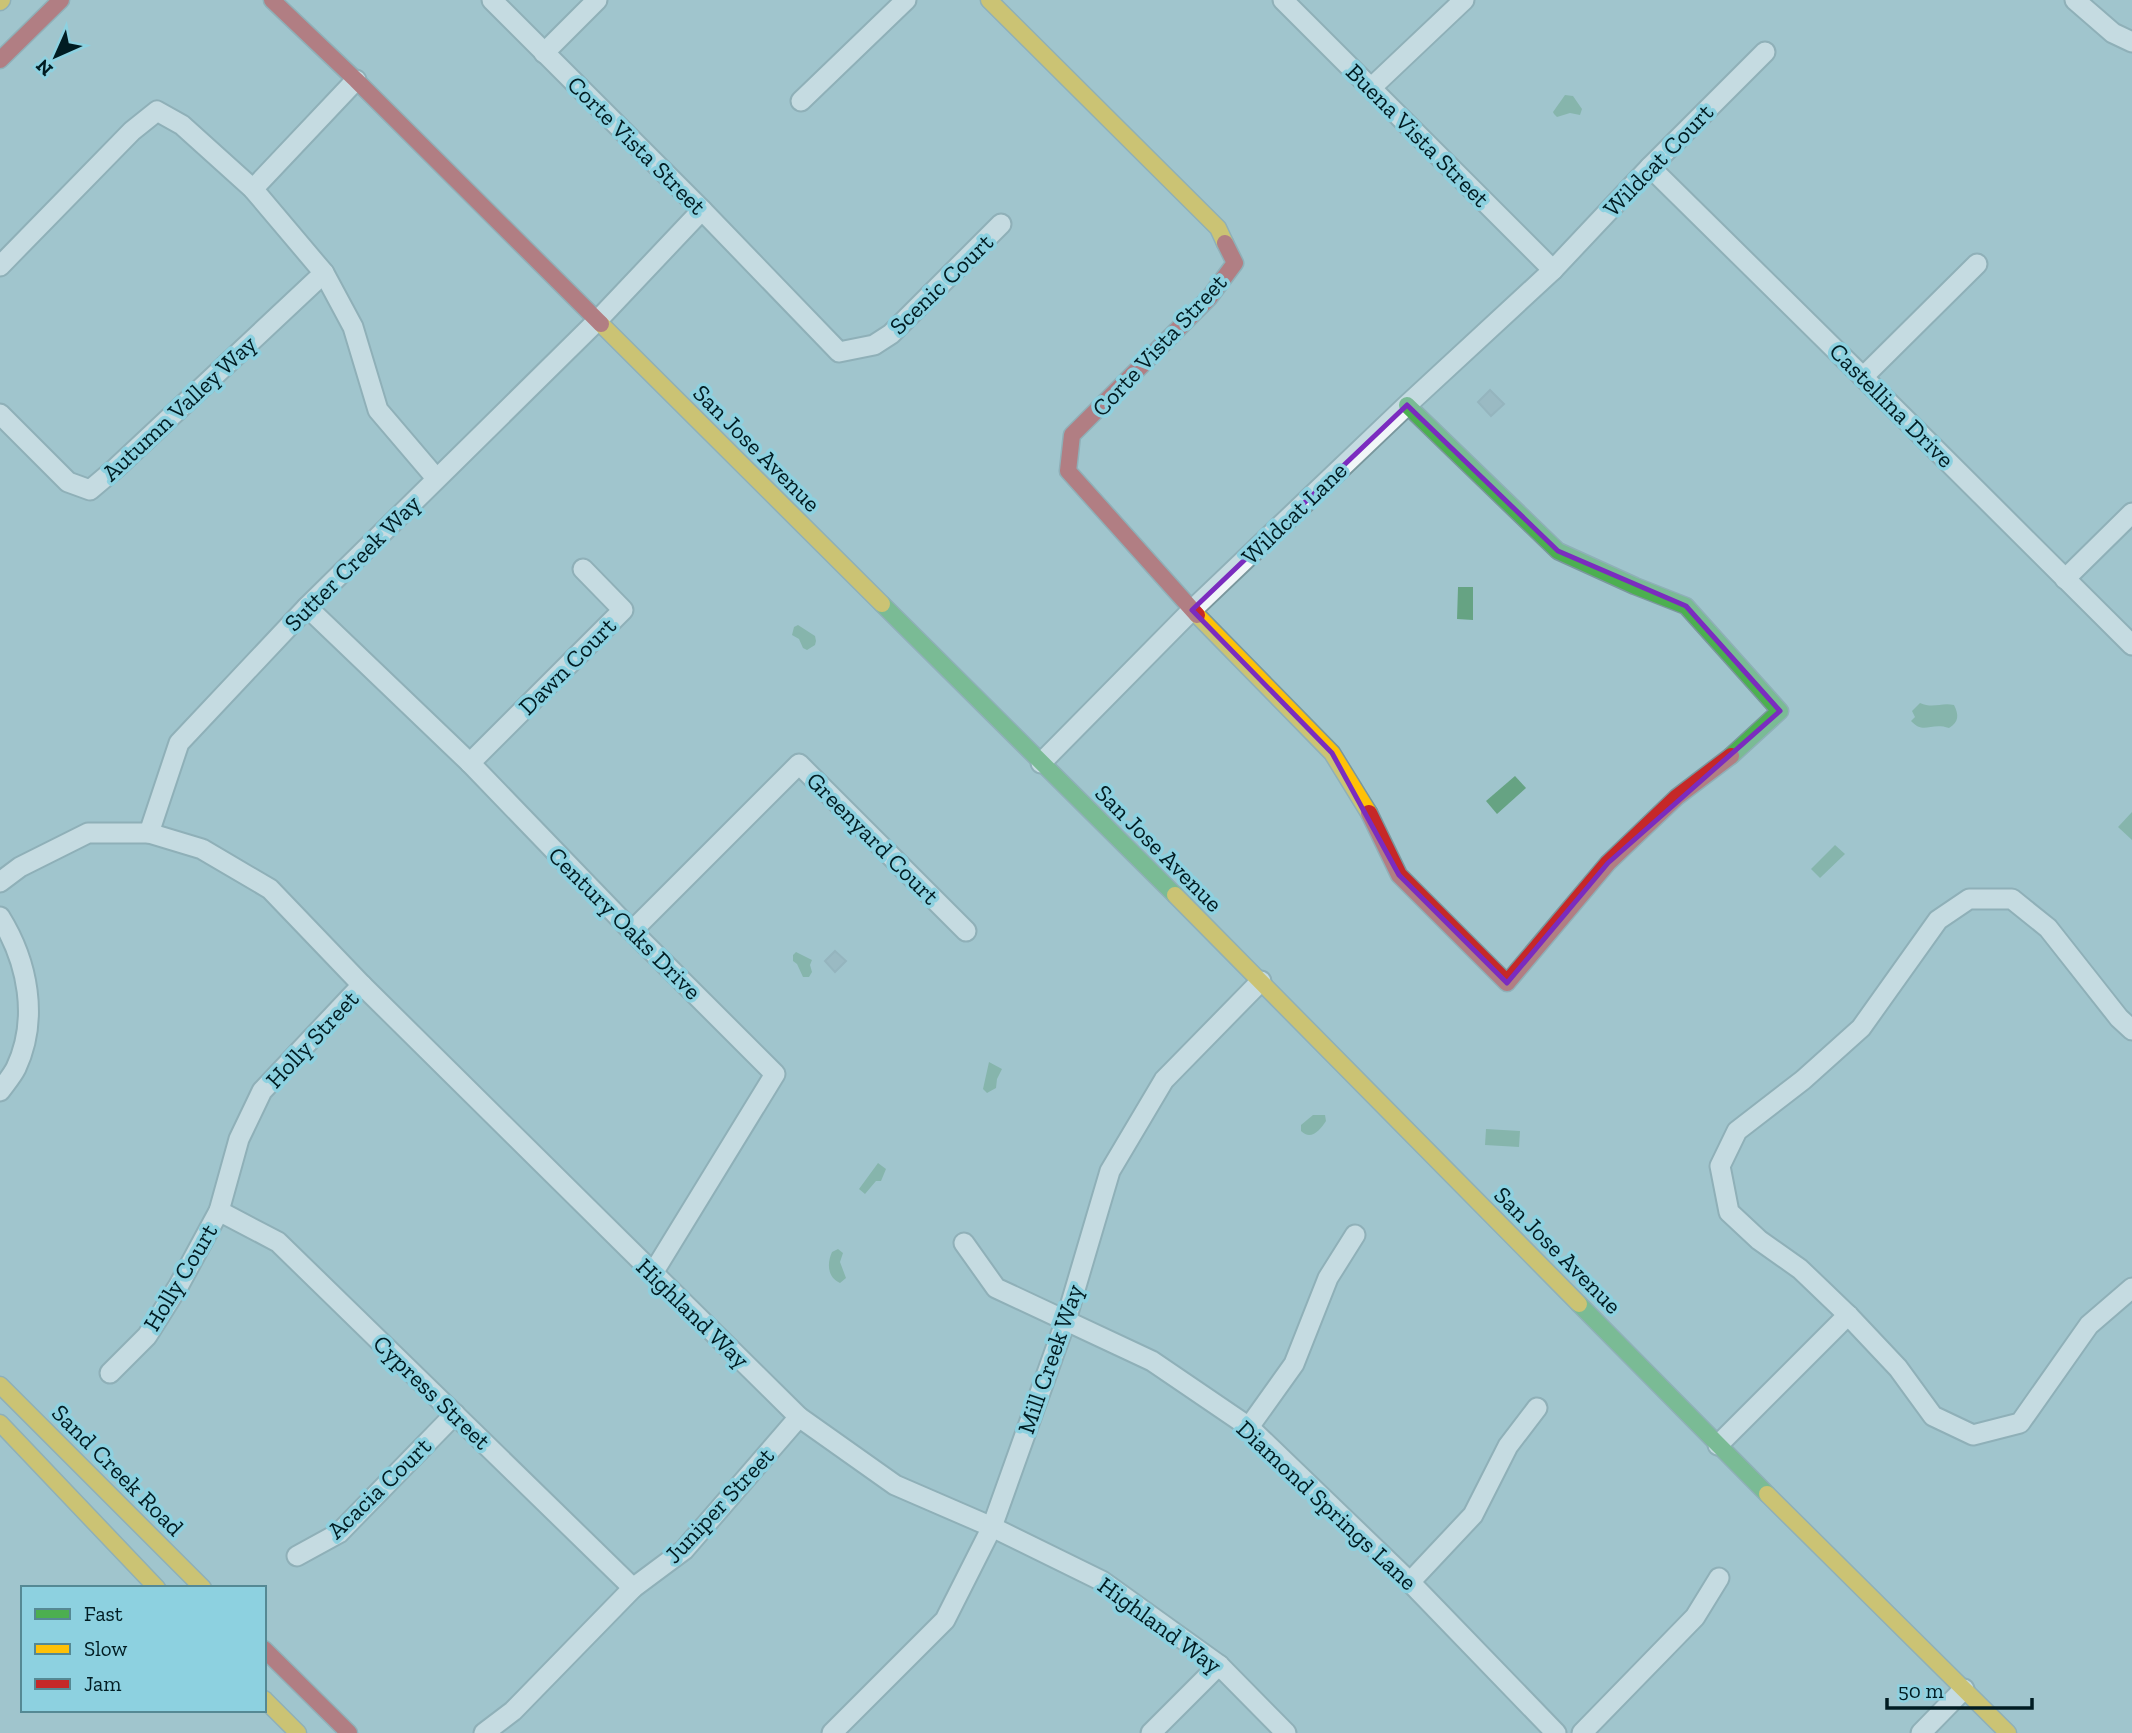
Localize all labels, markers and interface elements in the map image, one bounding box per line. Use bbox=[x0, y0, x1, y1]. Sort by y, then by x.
north arrow bbox=[21, 21, 91, 91]
text: N bbox=[31, 54, 58, 81]
street label: Buena Vista Street bbox=[1340, 57, 1496, 213]
street label: Corte Vista Street bbox=[562, 70, 712, 220]
street label: Wildcat Court bbox=[1597, 98, 1719, 222]
street label: Scenic Court bbox=[883, 228, 999, 340]
street label: Corte Vista Street bbox=[1086, 268, 1232, 422]
street label: Autumn Valley Way bbox=[96, 329, 263, 487]
street label: Castellina Drive bbox=[1824, 337, 1960, 473]
street label: San Jose Avenue bbox=[687, 378, 827, 518]
street label: Wildcat Lane bbox=[1235, 456, 1353, 570]
street label: Sutter Creek Way bbox=[278, 488, 427, 637]
street label: Dawn Court bbox=[512, 611, 622, 721]
street label: Greenyard Court bbox=[801, 766, 945, 910]
street label: San Jose Avenue bbox=[1089, 778, 1229, 918]
street label: Century Oaks Drive bbox=[543, 841, 707, 1005]
street label: Holly Street bbox=[260, 984, 365, 1094]
street label: San Jose Avenue bbox=[1488, 1180, 1628, 1320]
street label: Holly Court bbox=[137, 1218, 223, 1336]
street label: Highland Way bbox=[631, 1252, 756, 1375]
street label: Mill Creek Way bbox=[1011, 1280, 1089, 1438]
street label: Cypress Street bbox=[367, 1329, 497, 1455]
street label: Sand Creek Road bbox=[46, 1398, 190, 1542]
street label: Diamond Springs Lane bbox=[1231, 1414, 1423, 1596]
street label: Acacia Court bbox=[321, 1431, 437, 1545]
street label: Juniper Street bbox=[658, 1441, 780, 1569]
street label: Highland Way bbox=[1093, 1570, 1228, 1680]
legend bbox=[21, 1586, 266, 1712]
text: Fast bbox=[84, 1601, 123, 1626]
text: Slow bbox=[84, 1636, 127, 1661]
scale bar bbox=[1887, 1666, 2032, 1710]
text: Jam bbox=[84, 1671, 121, 1696]
text: 50 m bbox=[1898, 1678, 1944, 1703]

